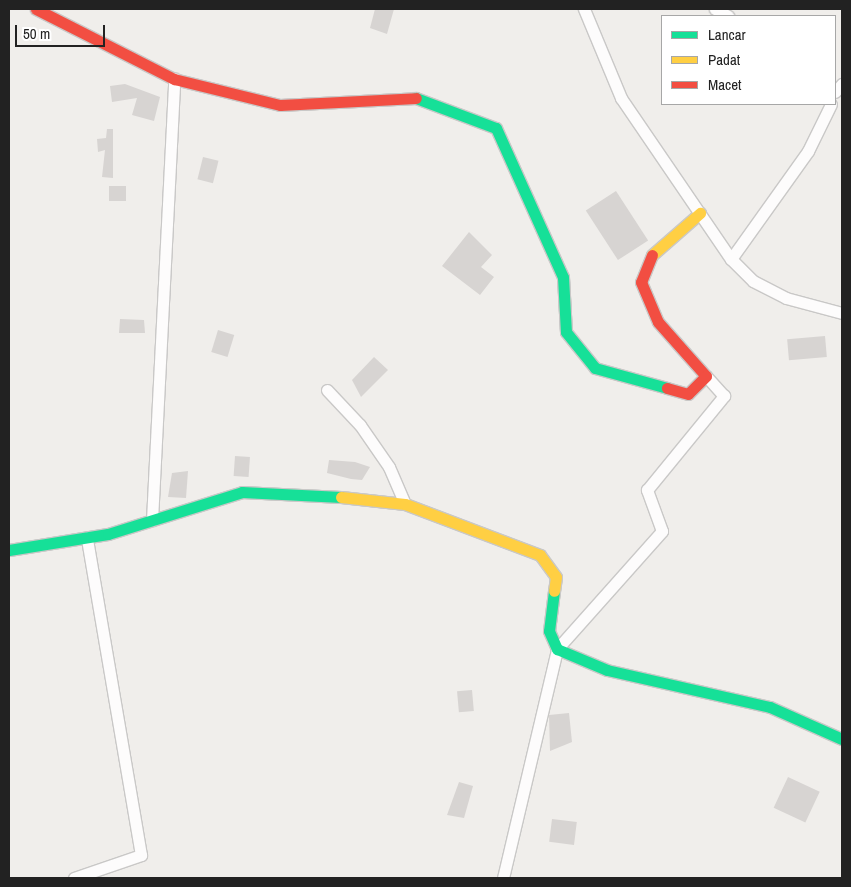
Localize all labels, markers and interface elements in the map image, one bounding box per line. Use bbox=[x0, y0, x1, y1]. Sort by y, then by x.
scale bar bbox=[18, 15, 108, 47]
legend bbox=[661, 15, 836, 105]
text: 50 m bbox=[23, 23, 50, 44]
text: Lancar bbox=[708, 24, 746, 45]
text: Padat bbox=[708, 49, 740, 70]
text: Macet bbox=[708, 74, 742, 95]

